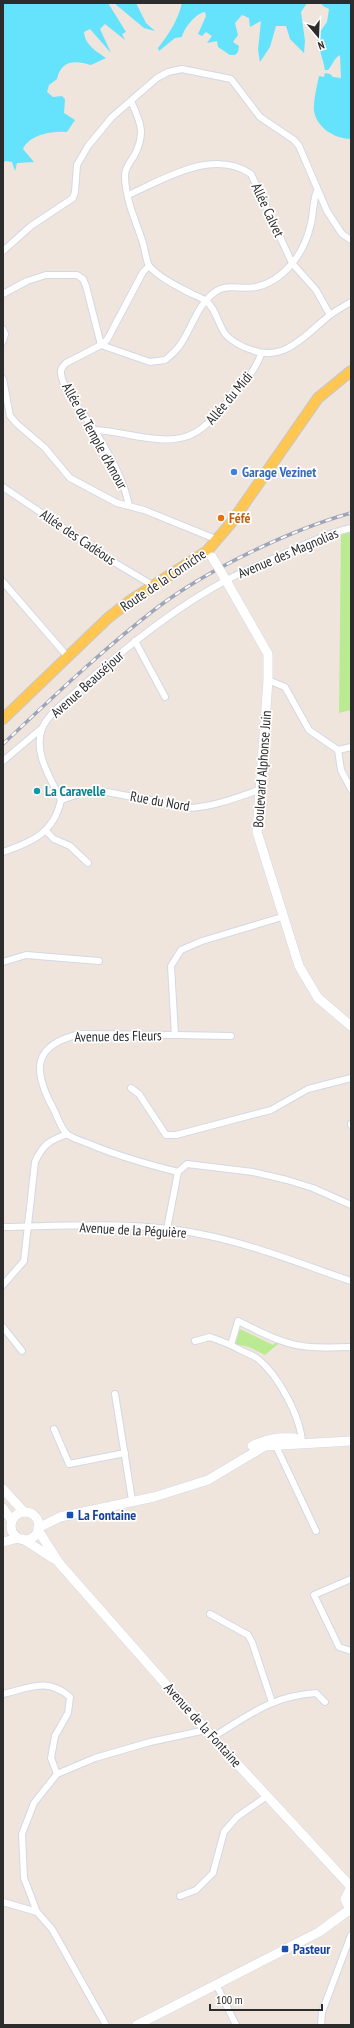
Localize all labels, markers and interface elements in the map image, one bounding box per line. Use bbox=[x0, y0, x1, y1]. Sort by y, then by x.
north arrow bbox=[298, 16, 338, 56]
text: N bbox=[316, 38, 326, 53]
street label: Allée Calvet bbox=[248, 180, 288, 240]
street label: Allée du Midi bbox=[202, 368, 256, 428]
street label: Allée du Temple d'Amour bbox=[58, 380, 132, 493]
place label: Garage Vezinet bbox=[242, 463, 316, 481]
marker: Garage Vezinet bbox=[229, 467, 239, 477]
street label: Allée des Cadéous bbox=[37, 505, 120, 569]
place label: Féfé bbox=[229, 509, 251, 527]
marker: Féfé bbox=[216, 513, 226, 523]
street label: Avenue des Magnolias bbox=[235, 524, 341, 582]
street label: Route de la Corniche bbox=[117, 545, 209, 615]
street label: Avenue Beauséjour bbox=[47, 646, 127, 721]
street label: Boulevard Alphonse Juin bbox=[249, 710, 275, 828]
place label: La Caravelle bbox=[45, 782, 106, 800]
marker: La Caravelle bbox=[32, 786, 42, 796]
street label: Rue du Nord bbox=[129, 787, 191, 815]
street label: Avenue des Fleurs bbox=[74, 1026, 162, 1046]
street label: Avenue de la Péguière bbox=[79, 1218, 187, 1242]
place label: La Fontaine bbox=[78, 1506, 136, 1524]
marker: La Fontaine bbox=[65, 1510, 75, 1520]
street label: Avenue de la Fontaine bbox=[160, 1679, 246, 1771]
place label: Pasteur bbox=[293, 1940, 331, 1958]
marker: Pasteur bbox=[280, 1944, 290, 1954]
scale bar bbox=[210, 1986, 322, 2012]
text: 100 m bbox=[216, 1992, 243, 2007]

